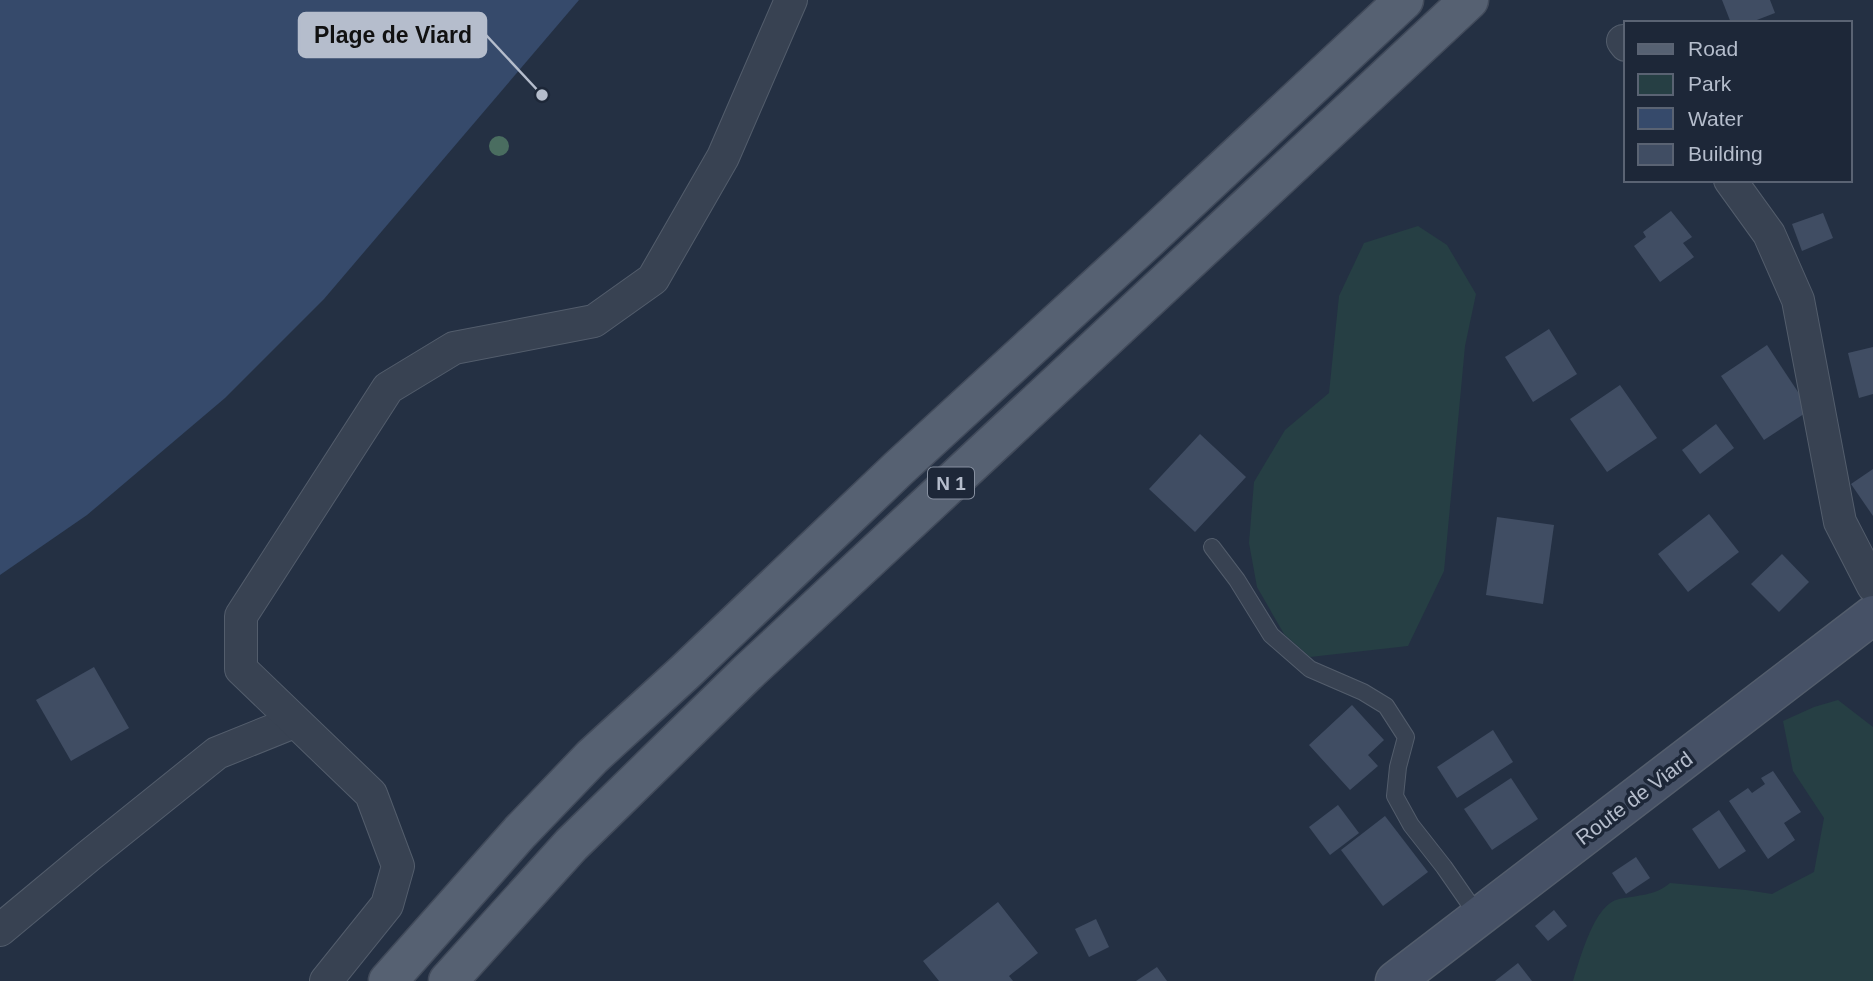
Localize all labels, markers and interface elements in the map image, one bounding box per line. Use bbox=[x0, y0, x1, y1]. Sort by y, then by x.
callout: Plage de Viard bbox=[299, 13, 486, 57]
legend bbox=[1624, 21, 1852, 182]
text: Plage de Viard bbox=[314, 22, 472, 48]
text: Road bbox=[1688, 37, 1738, 60]
text: Park bbox=[1688, 72, 1732, 95]
text: Water bbox=[1688, 107, 1743, 130]
text: Building bbox=[1688, 142, 1763, 165]
road number: N 1 bbox=[928, 468, 974, 498]
street label: Route de Viard bbox=[1571, 747, 1697, 849]

